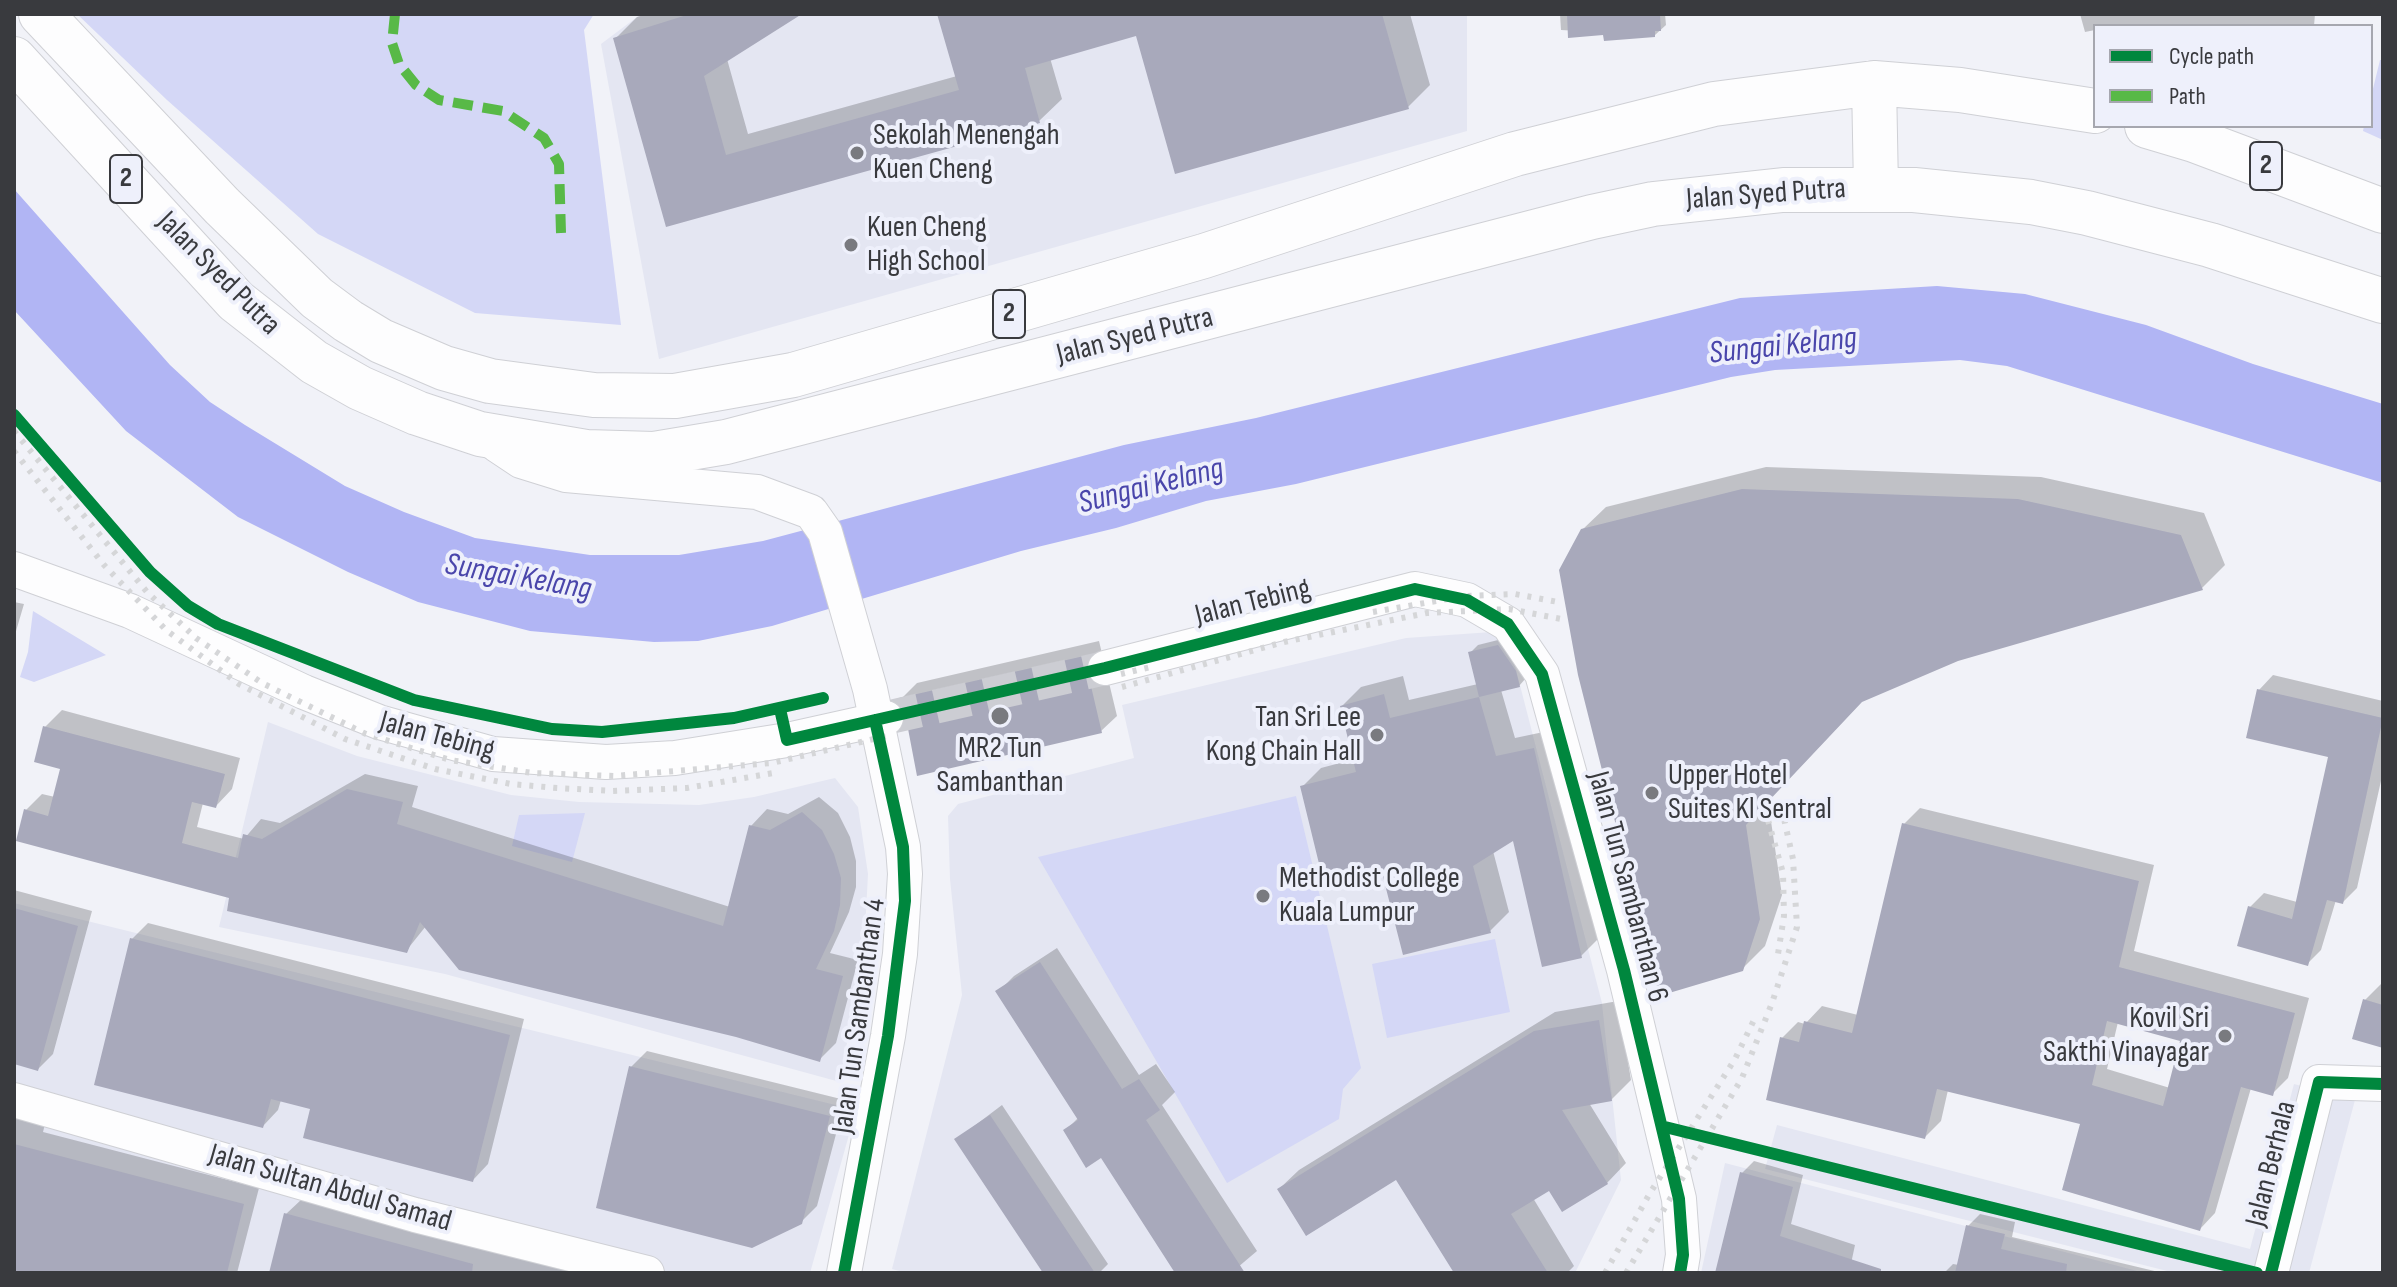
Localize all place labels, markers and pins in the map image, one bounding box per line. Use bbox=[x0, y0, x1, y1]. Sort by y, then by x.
place label: Sekolah Menengah Kuen Cheng bbox=[873, 118, 1060, 188]
marker: Sekolah Menengah Kuen Cheng bbox=[848, 144, 866, 162]
place label: Kuen Cheng High School bbox=[867, 210, 987, 280]
marker: Kuen Cheng High School bbox=[842, 236, 860, 254]
place label: Tan Sri Lee Kong Chain Hall bbox=[1206, 700, 1361, 770]
marker: MR2 Tun Sambanthan bbox=[989, 705, 1011, 727]
marker: Tan Sri Lee Kong Chain Hall bbox=[1368, 726, 1386, 744]
place label: MR2 Tun Sambanthan bbox=[936, 731, 1064, 802]
place label: Upper Hotel Suites Kl Sentral bbox=[1668, 758, 1832, 828]
marker: Upper Hotel Suites Kl Sentral bbox=[1643, 784, 1661, 802]
place label: Methodist College Kuala Lumpur bbox=[1279, 861, 1460, 932]
marker: Methodist College Kuala Lumpur bbox=[1254, 887, 1272, 905]
place label: Kovil Sri Sakthi Vinayagar bbox=[2043, 1001, 2209, 1072]
marker: Kovil Sri Sakthi Vinayagar bbox=[2216, 1027, 2234, 1045]

